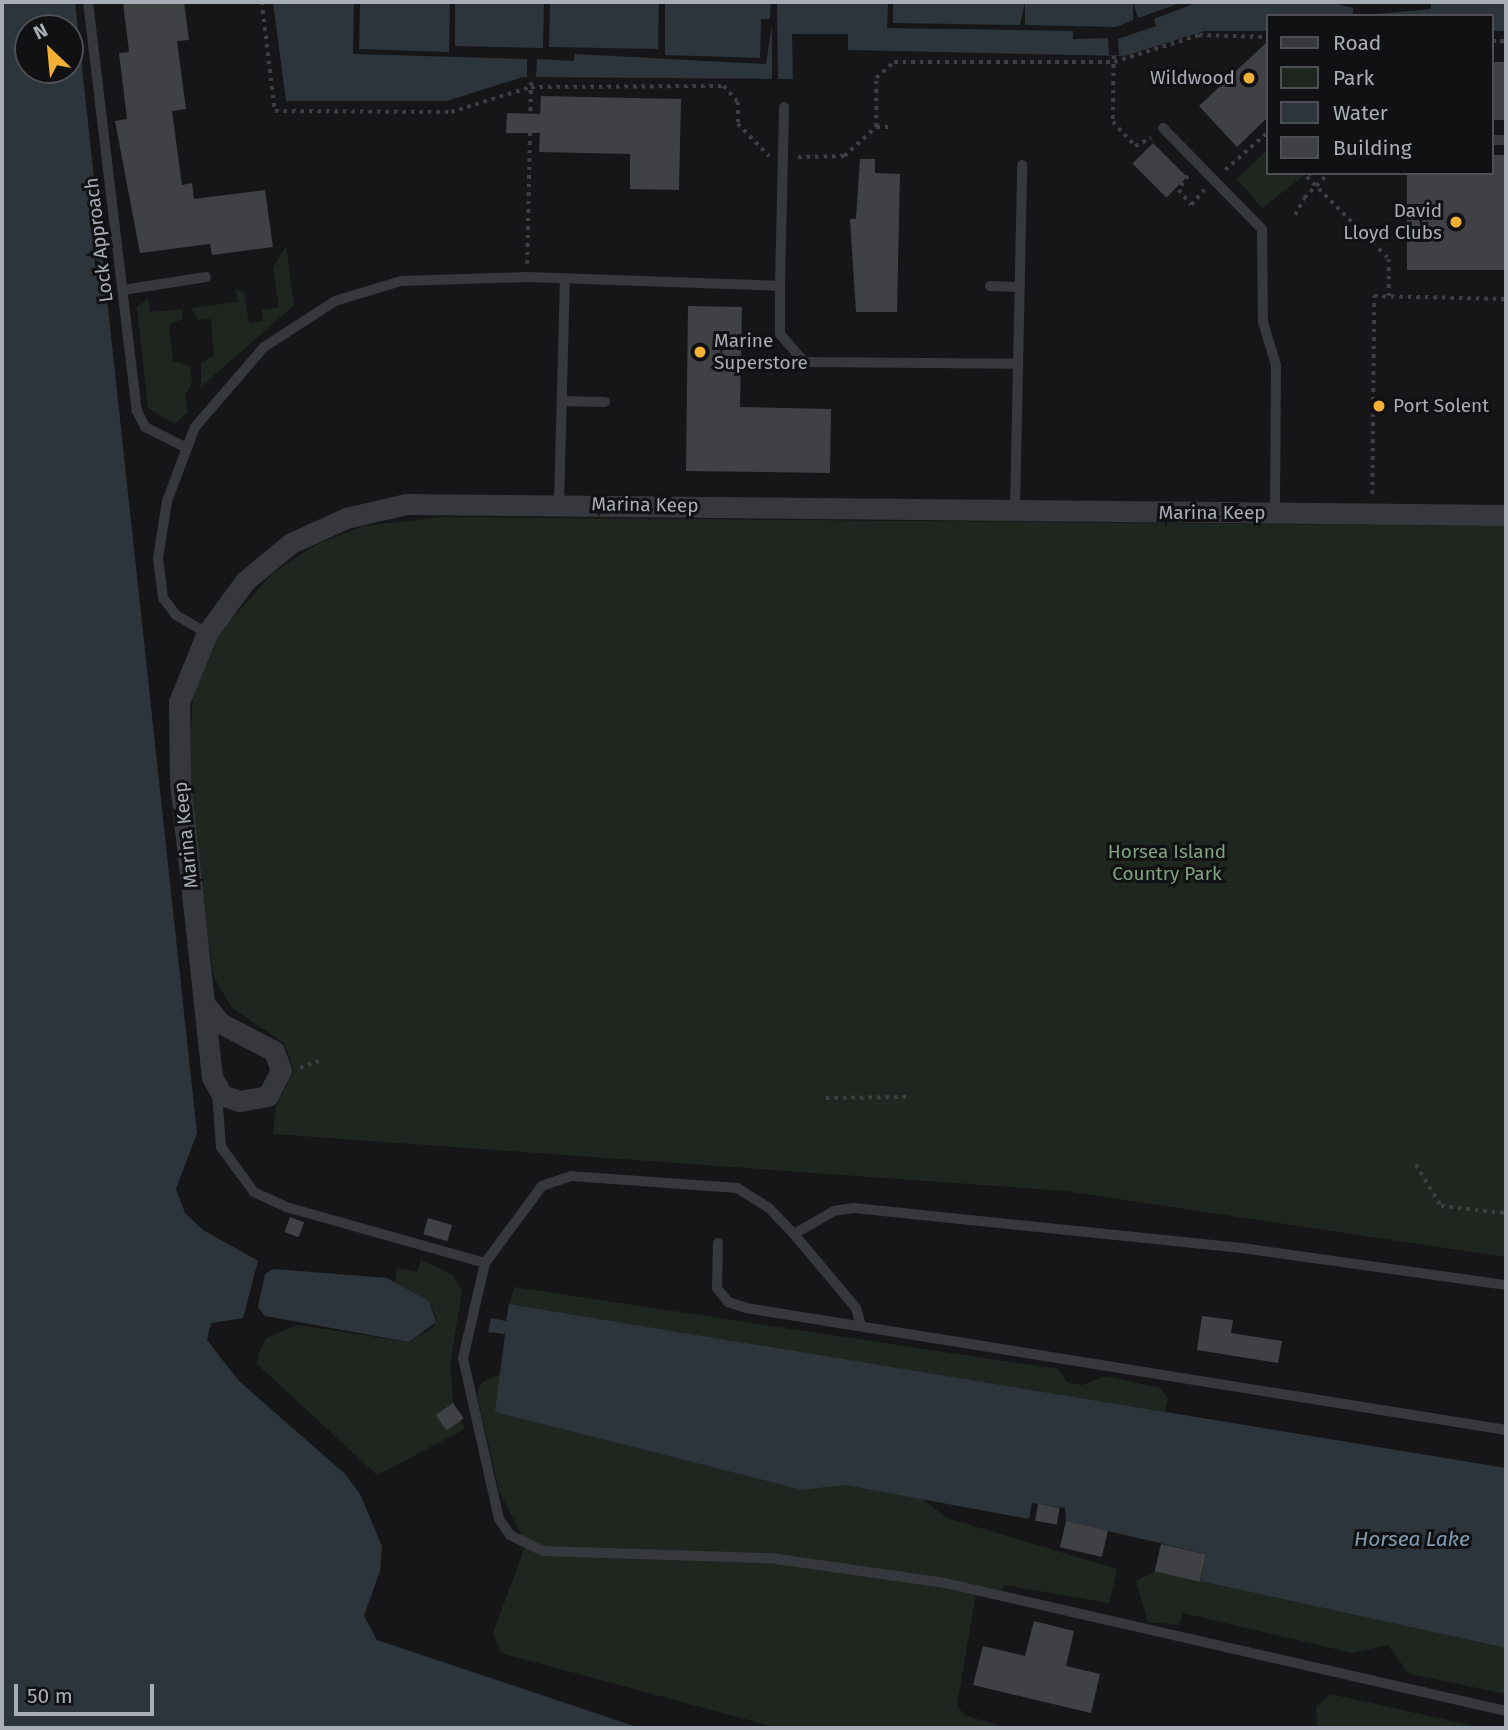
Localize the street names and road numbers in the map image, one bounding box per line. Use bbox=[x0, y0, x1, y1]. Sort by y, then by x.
street label: Lock Approach bbox=[80, 176, 118, 304]
street label: Marina Keep bbox=[591, 493, 699, 517]
street label: Marina Keep bbox=[1158, 502, 1266, 524]
street label: Marina Keep bbox=[169, 780, 203, 890]

